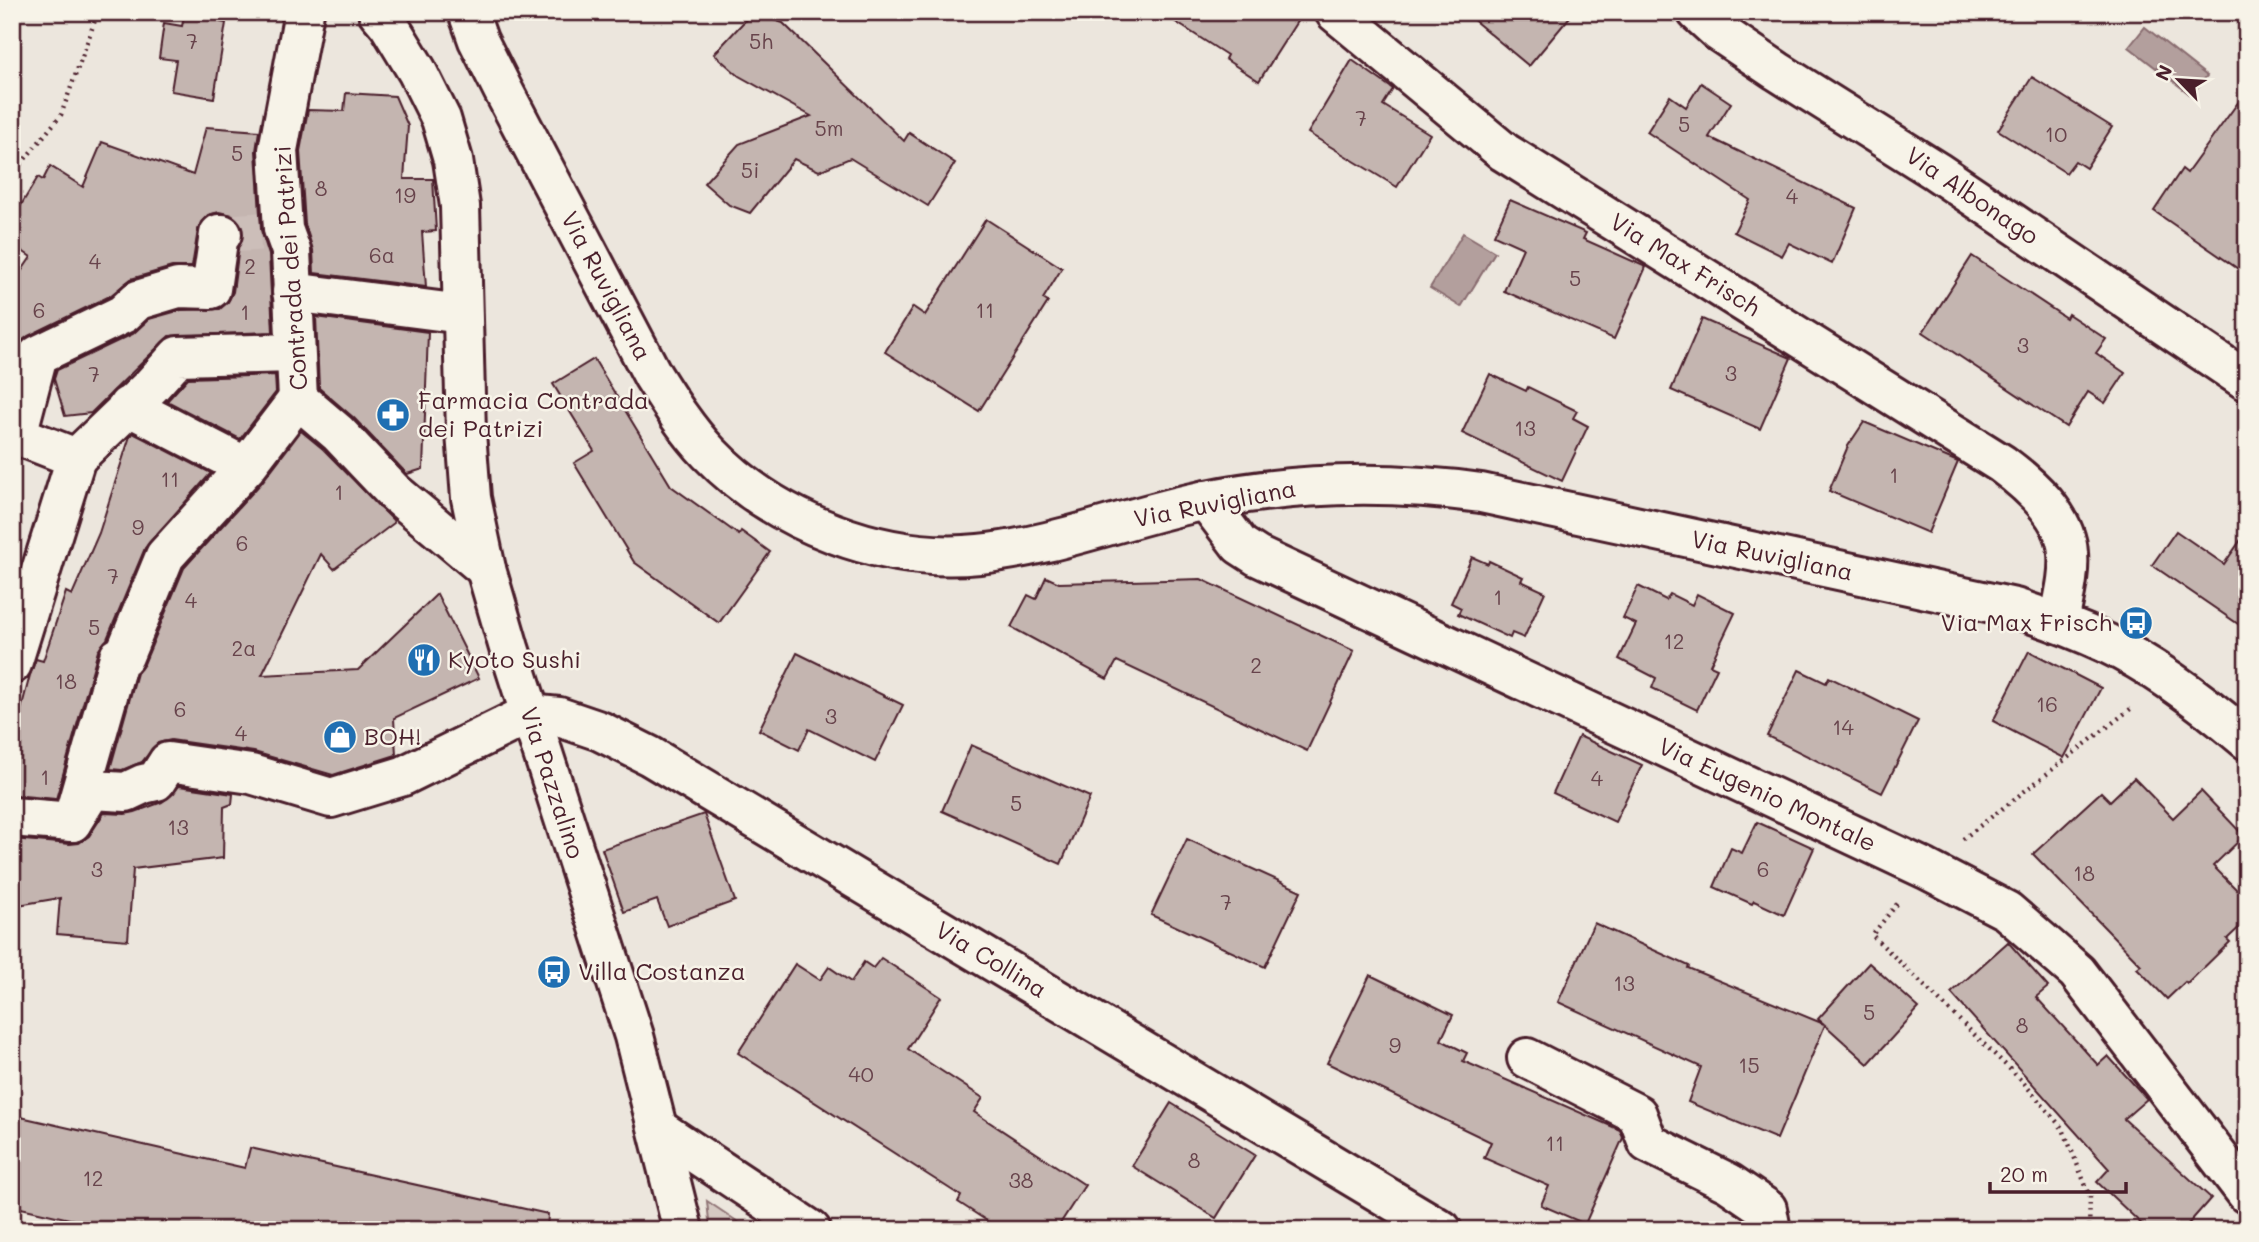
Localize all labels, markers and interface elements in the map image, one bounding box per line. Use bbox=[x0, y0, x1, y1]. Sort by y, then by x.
house number: 7 bbox=[186, 27, 198, 54]
house number: 5h bbox=[749, 27, 773, 54]
north arrow bbox=[2144, 46, 2214, 116]
text: N bbox=[2149, 61, 2178, 84]
house number: 7 bbox=[1355, 104, 1367, 131]
house number: 5 bbox=[1678, 110, 1690, 137]
house number: 5m bbox=[815, 114, 843, 141]
house number: 10 bbox=[2045, 120, 2067, 147]
house number: 5 bbox=[231, 139, 243, 166]
street label: Via Albonago bbox=[1900, 139, 2045, 251]
street label: Contrada dei Patrizi bbox=[265, 145, 314, 392]
house number: 5i bbox=[741, 156, 759, 183]
house number: 8 bbox=[315, 174, 327, 201]
house number: 19 bbox=[394, 181, 416, 208]
house number: 4 bbox=[1786, 182, 1799, 209]
street label: Via Ruvigliana bbox=[555, 205, 660, 365]
street label: Via Max Frisch bbox=[1605, 205, 1767, 322]
house number: 6a bbox=[369, 241, 395, 268]
house number: 4 bbox=[89, 247, 102, 274]
house number: 2 bbox=[244, 252, 256, 279]
house number: 5 bbox=[1569, 264, 1581, 291]
house number: 6 bbox=[33, 296, 45, 323]
house number: 11 bbox=[976, 296, 994, 323]
house number: 1 bbox=[240, 298, 250, 325]
house number: 3 bbox=[2017, 331, 2029, 358]
house number: 3 bbox=[1725, 359, 1737, 386]
house number: 7 bbox=[88, 360, 100, 387]
place label: Farmacia Contrada dei Patrizi bbox=[418, 384, 649, 443]
pharmacy icon: Farmacia Contrada dei Patrizi bbox=[374, 396, 412, 434]
house number: 13 bbox=[1514, 414, 1536, 441]
house number: 1 bbox=[1889, 461, 1899, 488]
house number: 11 bbox=[161, 465, 179, 492]
street label: Via Ruvigliana bbox=[1131, 472, 1298, 533]
house number: 1 bbox=[334, 478, 344, 505]
house number: 9 bbox=[132, 513, 144, 540]
street label: Via Ruvigliana bbox=[1689, 522, 1856, 587]
house number: 6 bbox=[236, 529, 248, 556]
house number: 7 bbox=[107, 562, 119, 589]
house number: 1 bbox=[1493, 583, 1503, 610]
house number: 4 bbox=[185, 586, 198, 613]
bus stop icon: Via Max Frisch bbox=[2117, 604, 2155, 642]
place label: Via Max Frisch bbox=[1940, 606, 2112, 637]
house number: 5 bbox=[88, 613, 100, 640]
house number: 12 bbox=[1663, 627, 1685, 654]
house number: 2a bbox=[232, 634, 256, 661]
restaurant icon: Kyoto Sushi bbox=[405, 641, 443, 679]
place label: Kyoto Sushi bbox=[448, 643, 581, 674]
house number: 2 bbox=[1250, 651, 1262, 678]
house number: 18 bbox=[55, 667, 77, 694]
house number: 16 bbox=[2036, 690, 2058, 717]
house number: 6 bbox=[174, 695, 186, 722]
house number: 3 bbox=[825, 702, 837, 729]
street label: Via Pazzalino bbox=[514, 703, 593, 862]
house number: 14 bbox=[1832, 713, 1855, 740]
shop icon: BOH! bbox=[321, 718, 359, 756]
house number: 4 bbox=[235, 719, 248, 746]
place label: BOH! bbox=[364, 720, 421, 751]
street label: Via Eugenio Montale bbox=[1654, 730, 1881, 858]
house number: 1 bbox=[40, 763, 50, 790]
house number: 4 bbox=[1591, 764, 1604, 791]
house number: 5 bbox=[1010, 789, 1022, 816]
house number: 13 bbox=[167, 813, 189, 840]
house number: 3 bbox=[91, 855, 103, 882]
house number: 6 bbox=[1757, 855, 1769, 882]
house number: 18 bbox=[2073, 859, 2095, 886]
house number: 7 bbox=[1220, 888, 1232, 915]
street label: Via Collina bbox=[930, 913, 1053, 1004]
bus stop icon: Villa Costanza bbox=[535, 953, 573, 991]
place label: Villa Costanza bbox=[578, 955, 746, 986]
house number: 13 bbox=[1613, 969, 1635, 996]
house number: 5 bbox=[1863, 998, 1875, 1025]
house number: 8 bbox=[2016, 1011, 2028, 1038]
house number: 9 bbox=[1389, 1031, 1401, 1058]
house number: 15 bbox=[1738, 1051, 1760, 1078]
house number: 40 bbox=[848, 1060, 874, 1087]
house number: 11 bbox=[1546, 1129, 1564, 1156]
house number: 8 bbox=[1188, 1146, 1200, 1173]
scale bar bbox=[1990, 1151, 2126, 1195]
text: 20 m bbox=[2000, 1160, 2048, 1187]
house number: 12 bbox=[82, 1164, 104, 1191]
house number: 38 bbox=[1008, 1166, 1034, 1193]

